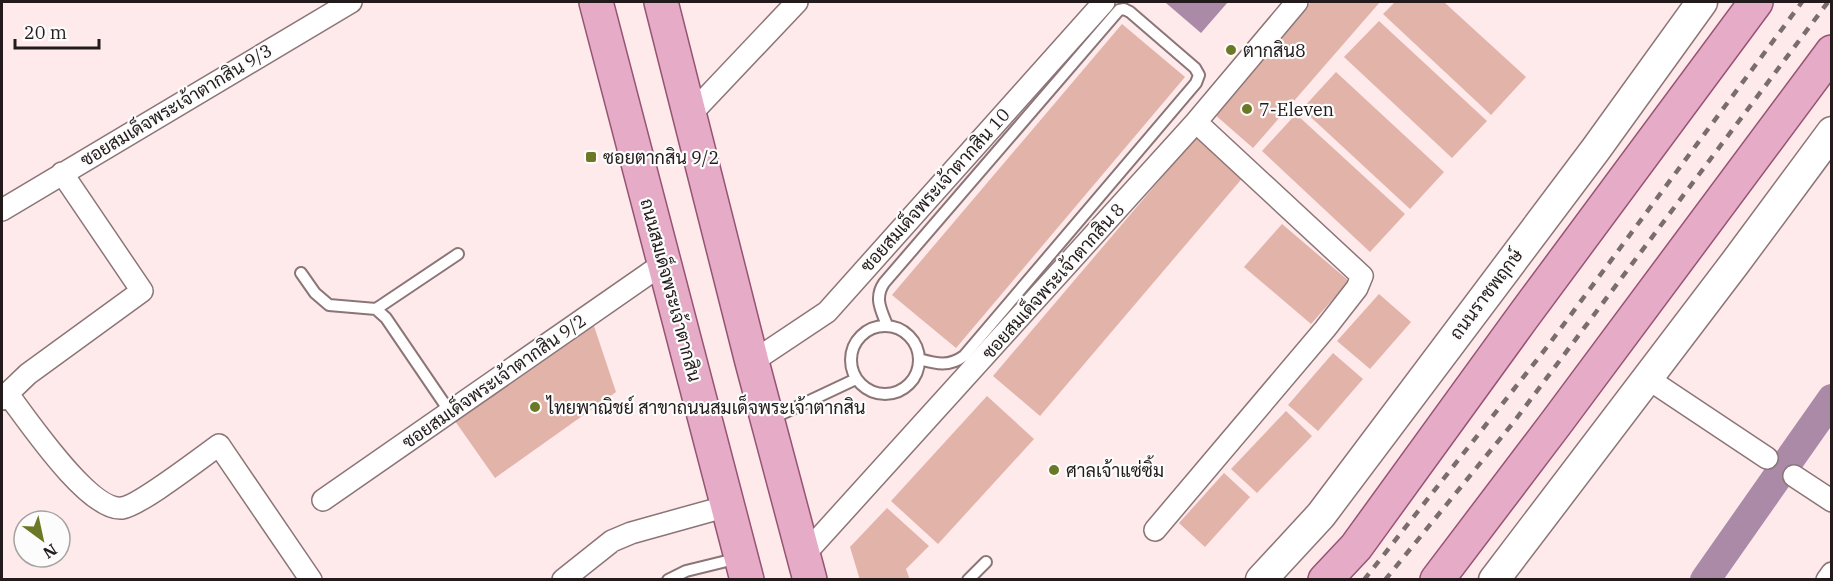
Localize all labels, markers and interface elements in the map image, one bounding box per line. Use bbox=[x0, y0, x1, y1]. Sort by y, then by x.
scale bar bbox=[15, 12, 99, 50]
text: 20 m bbox=[24, 21, 67, 44]
street label: ซอยสมเด็จพระเจ้าตากสิน 9/3 bbox=[75, 37, 276, 171]
place label: ตากสิน8 bbox=[1243, 39, 1306, 62]
marker: ตากสิน8 bbox=[1224, 43, 1238, 57]
place label: 7-Eleven bbox=[1259, 98, 1334, 121]
street label: ซอยสมเด็จพระเจ้าตากสิน 10 bbox=[854, 102, 1015, 277]
marker: 7-Eleven bbox=[1240, 102, 1254, 116]
place label: ซอยตากสิน 9/2 bbox=[603, 146, 719, 169]
marker: ซอยตากสิน 9/2 bbox=[584, 150, 598, 164]
street label: ถนนสมเด็จพระเจ้าตากสิน bbox=[635, 195, 708, 384]
street label: ซอยสมเด็จพระเจ้าตากสิน 8 bbox=[975, 197, 1129, 364]
street label: ถนนราชพฤกษ์ bbox=[1444, 243, 1528, 344]
street label: ซอยสมเด็จพระเจ้าตากสิน 9/2 bbox=[396, 307, 591, 453]
place label: ไทยพาณิชย์ สาขาถนนสมเด็จพระเจ้าตากสิน bbox=[545, 394, 865, 419]
marker: ไทยพาณิชย์ สาขาถนนสมเด็จพระเจ้าตากสิน bbox=[528, 400, 542, 414]
place label: ศาลเจ้าแซ่ซิ้ม bbox=[1066, 455, 1164, 482]
marker: ศาลเจ้าแซ่ซิ้ม bbox=[1047, 463, 1061, 477]
north arrow bbox=[12, 509, 72, 569]
text: N bbox=[39, 540, 61, 563]

